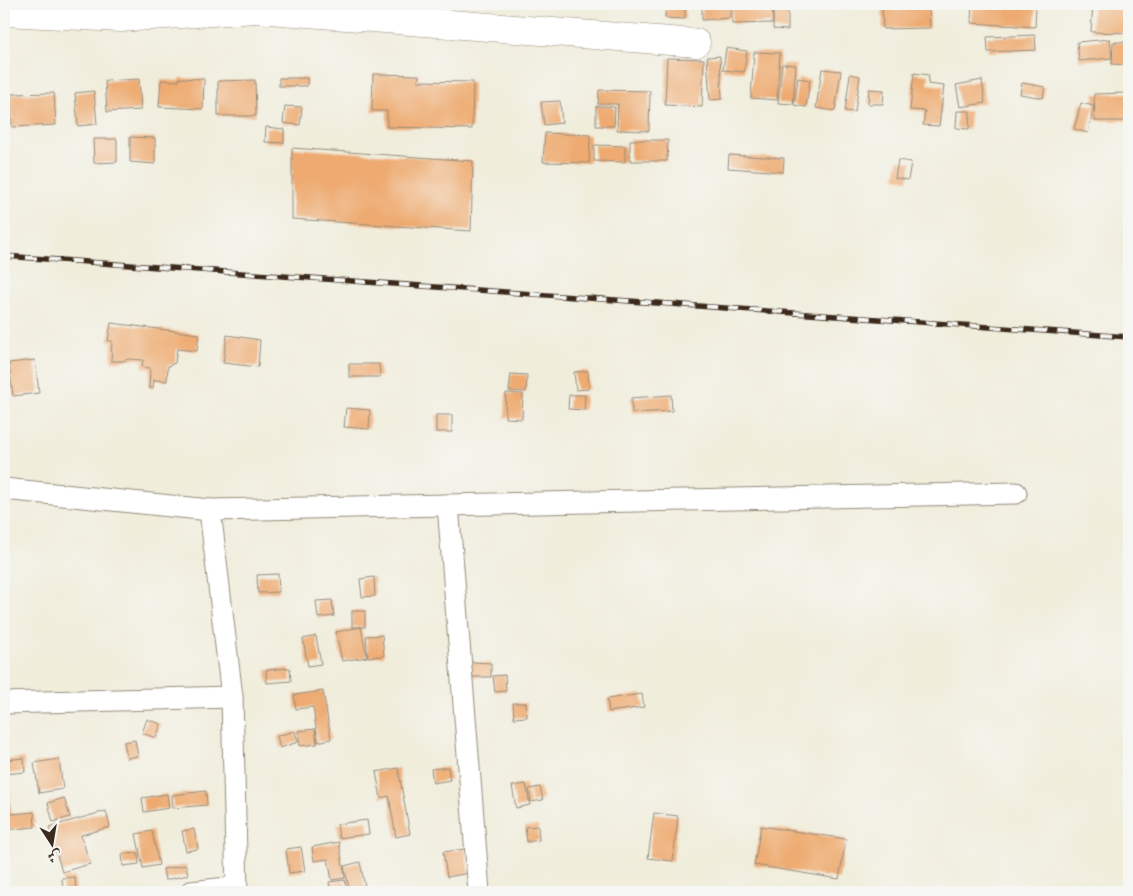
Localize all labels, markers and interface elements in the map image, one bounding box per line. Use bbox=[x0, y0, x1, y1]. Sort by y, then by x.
north arrow bbox=[28, 818, 78, 868]
text: ش bbox=[46, 845, 64, 868]

